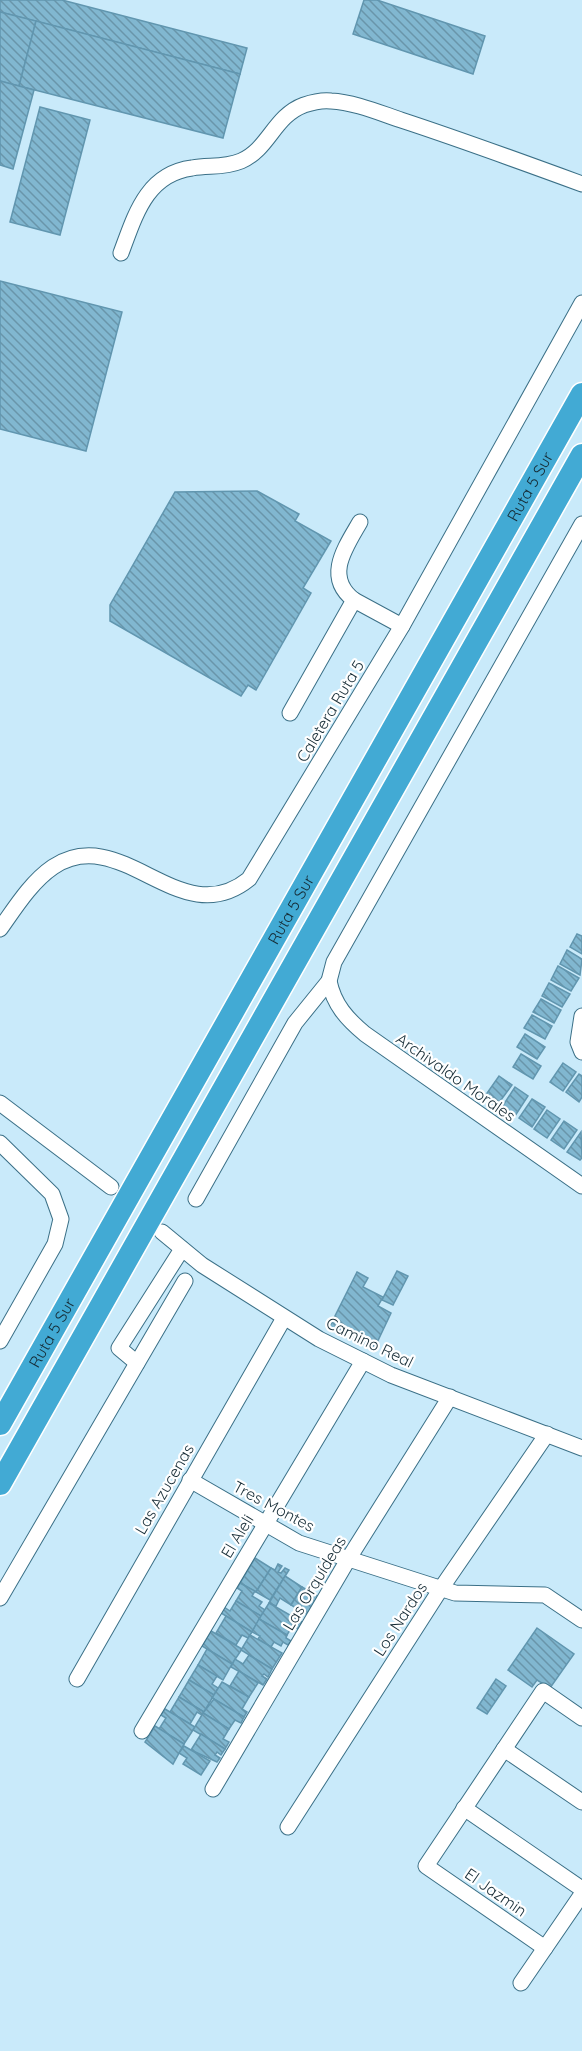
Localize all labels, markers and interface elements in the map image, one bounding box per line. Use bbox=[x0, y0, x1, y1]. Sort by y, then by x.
street label: Ruta 5 Sur bbox=[502, 448, 557, 525]
street label: Caletera Ruta 5 bbox=[292, 657, 368, 765]
street label: Ruta 5 Sur bbox=[263, 871, 318, 948]
street label: Archivaldo Morales bbox=[393, 1028, 519, 1126]
street label: Ruta 5 Sur bbox=[24, 1294, 79, 1371]
street label: Camino Real bbox=[323, 1312, 417, 1372]
street label: Las Azucenas bbox=[130, 1440, 198, 1538]
street label: Tres Montes bbox=[230, 1476, 318, 1536]
street label: El Aleli bbox=[216, 1511, 258, 1561]
street label: Las Orquídeas bbox=[278, 1532, 350, 1634]
street label: Los Nardos bbox=[369, 1578, 431, 1660]
street label: El Jazmin bbox=[461, 1863, 531, 1921]

